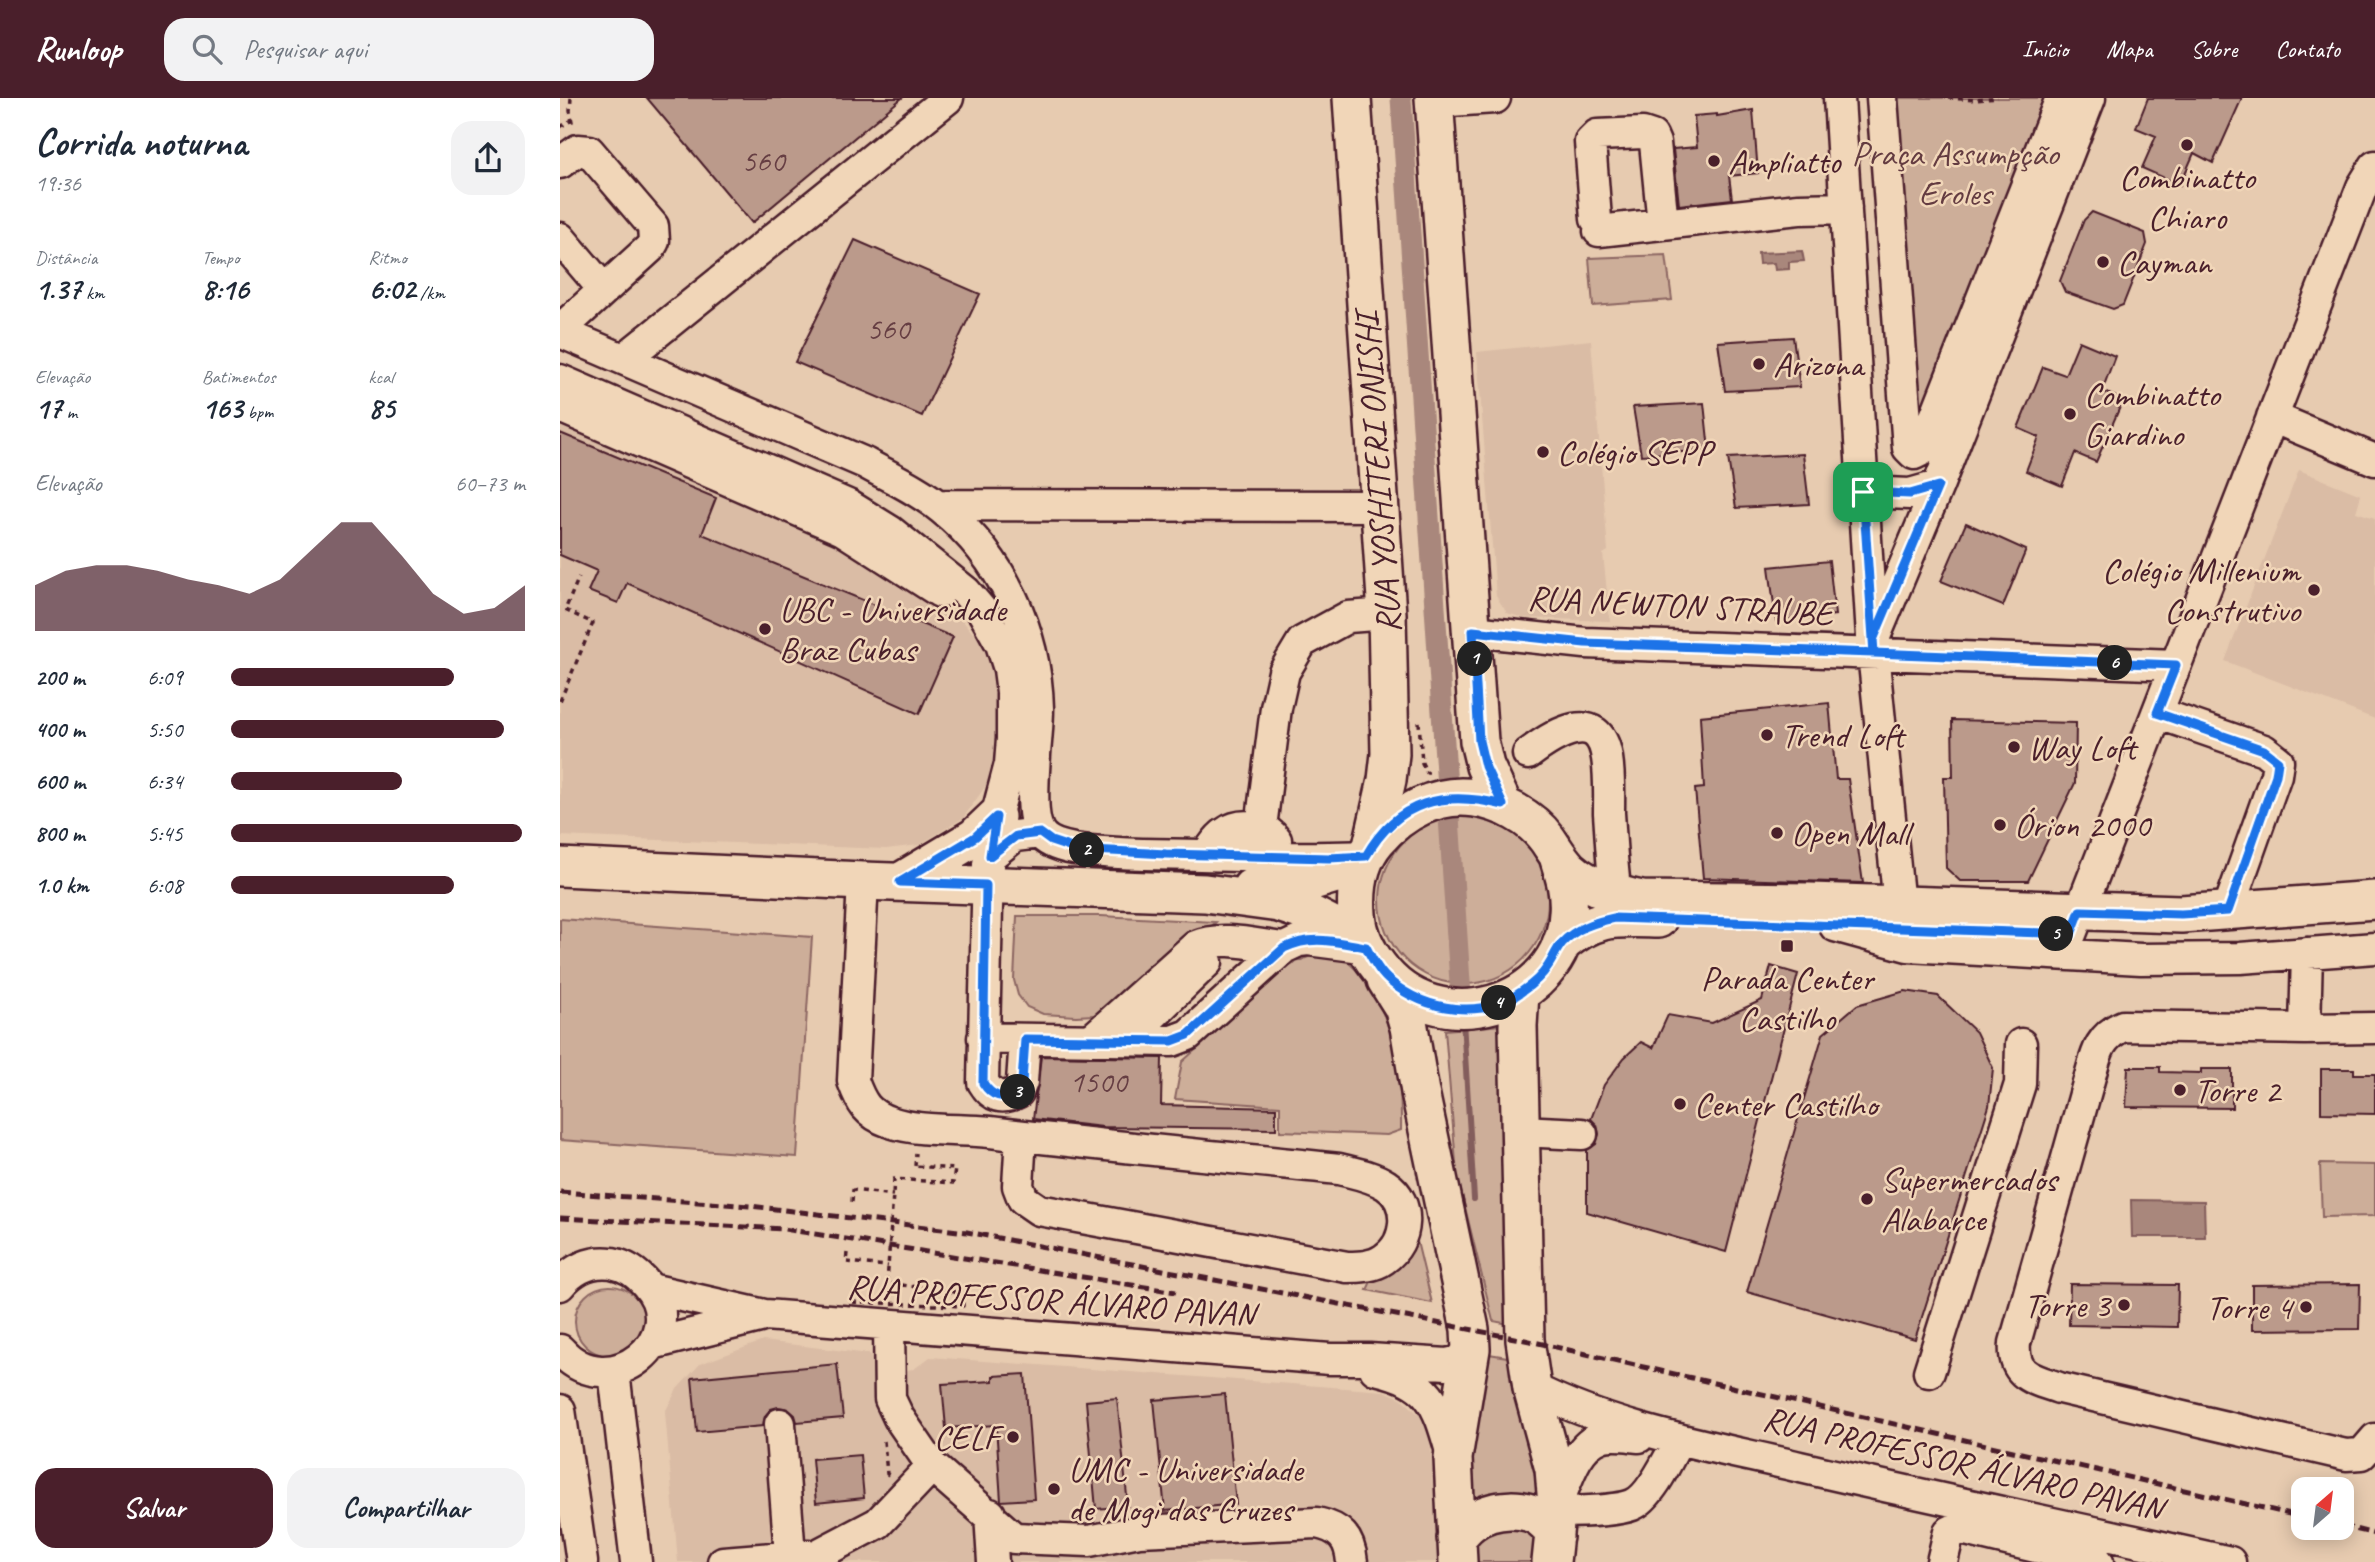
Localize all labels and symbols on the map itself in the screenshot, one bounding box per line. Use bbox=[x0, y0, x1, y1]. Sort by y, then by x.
park label: Praça Assumpção Eroles bbox=[1851, 131, 2060, 216]
marker: Combinatto Chiaro bbox=[2179, 137, 2195, 153]
place label: Ampliatto bbox=[1728, 139, 1842, 184]
house number: 560 bbox=[741, 140, 787, 181]
marker: Ampliatto bbox=[1706, 153, 1722, 169]
place label: Combinatto Chiaro bbox=[2119, 155, 2257, 240]
place label: Cayman bbox=[2117, 240, 2214, 285]
marker: Cayman bbox=[2095, 254, 2111, 270]
street label: RUA YOSHITERI ONISHI bbox=[1343, 304, 1411, 635]
house number: 560 bbox=[866, 308, 912, 349]
place label: Arizona bbox=[1773, 342, 1866, 387]
marker: Arizona bbox=[1751, 356, 1767, 372]
place label: Combinatto Giardino bbox=[2084, 372, 2222, 457]
marker: Combinatto Giardino bbox=[2062, 406, 2078, 422]
place label: Colégio SEPP bbox=[1557, 430, 1716, 475]
marker: Colégio SEPP bbox=[1535, 444, 1551, 460]
pin bbox=[1833, 462, 1893, 522]
place label: Colégio Millenium Construtivo bbox=[2102, 548, 2303, 633]
street label: RUA NEWTON STRAUBE bbox=[1526, 575, 1838, 636]
marker: Colégio Millenium Construtivo bbox=[2306, 582, 2322, 598]
place label: UBC - Universidade Braz Cubas bbox=[779, 587, 1009, 672]
marker: UBC - Universidade Braz Cubas bbox=[757, 621, 773, 637]
pin: 1 bbox=[1458, 642, 1492, 676]
pin: 6 bbox=[2098, 646, 2132, 680]
place label: Trend Loft bbox=[1781, 713, 1907, 758]
place label: Way Loft bbox=[2028, 725, 2139, 770]
marker: Trend Loft bbox=[1759, 727, 1775, 743]
marker: Way Loft bbox=[2006, 739, 2022, 755]
place label: Órion 2000 bbox=[2014, 803, 2153, 848]
place label: Open Mall bbox=[1791, 811, 1915, 856]
marker: Órion 2000 bbox=[1992, 817, 2008, 833]
marker: Open Mall bbox=[1769, 825, 1785, 841]
pin: 2 bbox=[1070, 832, 1104, 868]
pin: 5 bbox=[2038, 916, 2074, 952]
marker: Parada Center Castilho bbox=[1779, 938, 1795, 954]
place label: Parada Center Castilho bbox=[1701, 956, 1876, 1041]
pin: 4 bbox=[1482, 986, 1516, 1020]
house number: 1500 bbox=[1069, 1061, 1129, 1102]
place label: Torre 2 bbox=[2194, 1068, 2283, 1113]
pin: 3 bbox=[1000, 1074, 1036, 1110]
place label: Center Castilho bbox=[1694, 1082, 1881, 1127]
marker: Torre 2 bbox=[2172, 1082, 2188, 1098]
marker: Center Castilho bbox=[1672, 1096, 1688, 1112]
place label: Supermercados Alabarce bbox=[1881, 1157, 2060, 1242]
marker: Supermercados Alabarce bbox=[1859, 1191, 1875, 1207]
street label: RUA PROFESSOR ÁLVARO PAVAN bbox=[846, 1264, 1262, 1338]
place label: Torre 3 bbox=[2024, 1283, 2112, 1328]
place label: Torre 4 bbox=[2206, 1285, 2295, 1330]
marker: Torre 3 bbox=[2116, 1297, 2132, 1313]
marker: Torre 4 bbox=[2298, 1299, 2314, 1315]
street label: RUA PROFESSOR ÁLVARO PAVAN bbox=[1759, 1396, 2172, 1533]
place label: CELF bbox=[934, 1415, 1005, 1460]
marker: CELF bbox=[1005, 1429, 1021, 1445]
place label: UMC - Universidade de Mogi das Cruzes bbox=[1068, 1447, 1305, 1532]
north arrow bbox=[2291, 1477, 2354, 1540]
marker: UMC - Universidade de Mogi das Cruzes bbox=[1046, 1481, 1062, 1497]

